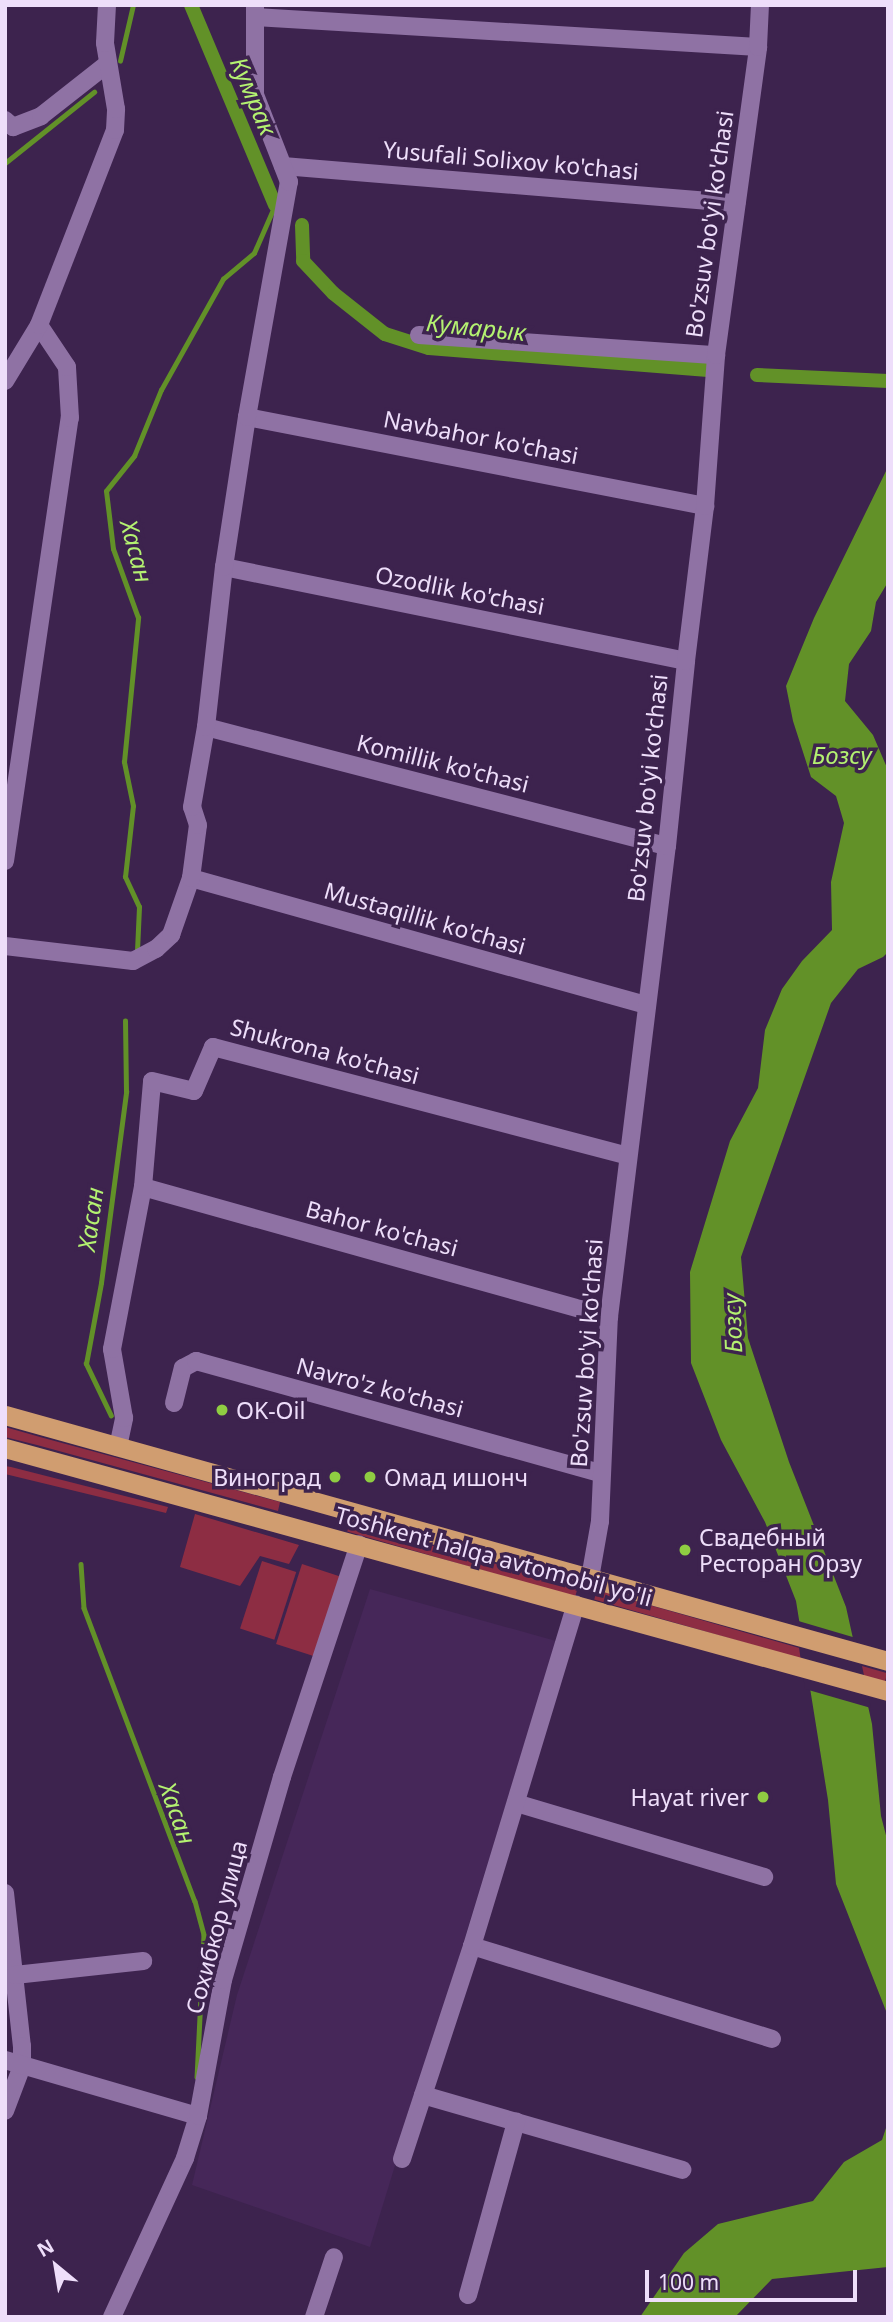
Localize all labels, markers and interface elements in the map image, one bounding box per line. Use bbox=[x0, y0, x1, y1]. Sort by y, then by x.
water label: Кумрак bbox=[225, 53, 283, 139]
street label: Bo'zsuv bo'yi ko'chasi bbox=[679, 109, 739, 339]
street label: Yusufali Solixov ko'chasi bbox=[382, 135, 640, 185]
water label: Кумарык bbox=[425, 307, 527, 347]
street label: Navbahor ko'chasi bbox=[381, 405, 581, 469]
water label: Хасан bbox=[115, 516, 159, 586]
street label: Ozodlik ko'chasi bbox=[373, 560, 547, 620]
street label: Bo'zsuv bo'yi ko'chasi bbox=[621, 673, 673, 903]
street label: Komillik ko'chasi bbox=[354, 728, 532, 798]
water label: Бозсу bbox=[812, 741, 872, 769]
street label: Mustaqillik ko'chasi bbox=[321, 876, 529, 960]
street label: Shukrona ko'chasi bbox=[228, 1013, 422, 1089]
water label: Хасан bbox=[71, 1185, 109, 1253]
street label: Bahor ko'chasi bbox=[303, 1194, 461, 1262]
street label: Bo'zsuv bo'yi ko'chasi bbox=[564, 1238, 608, 1468]
water label: Бозсу bbox=[717, 1293, 747, 1353]
street label: Navro'z ko'chasi bbox=[294, 1351, 466, 1423]
place label: OK-Oil bbox=[236, 1396, 305, 1424]
marker: OK-Oil bbox=[214, 1402, 230, 1418]
place label: Виноград bbox=[213, 1463, 321, 1491]
place label: Омад ишонч bbox=[384, 1463, 528, 1491]
marker: Виноград bbox=[327, 1469, 343, 1485]
marker: Омад ишонч bbox=[362, 1469, 378, 1485]
street label: Toshkent halqa avtomobil yo'li bbox=[333, 1500, 655, 1612]
place label: Свадебный Ресторан Орзу bbox=[699, 1523, 862, 1577]
marker: Свадебный Ресторан Орзу bbox=[677, 1542, 693, 1558]
water label: Хасан bbox=[154, 1778, 202, 1848]
place label: Hayat river bbox=[631, 1783, 749, 1811]
marker: Hayat river bbox=[755, 1789, 771, 1805]
street label: Сохибкор улица bbox=[180, 1837, 252, 2017]
north arrow bbox=[21, 2231, 91, 2301]
text: N bbox=[32, 2233, 59, 2263]
scale bar bbox=[648, 2256, 860, 2300]
text: 100 m bbox=[658, 2268, 719, 2296]

